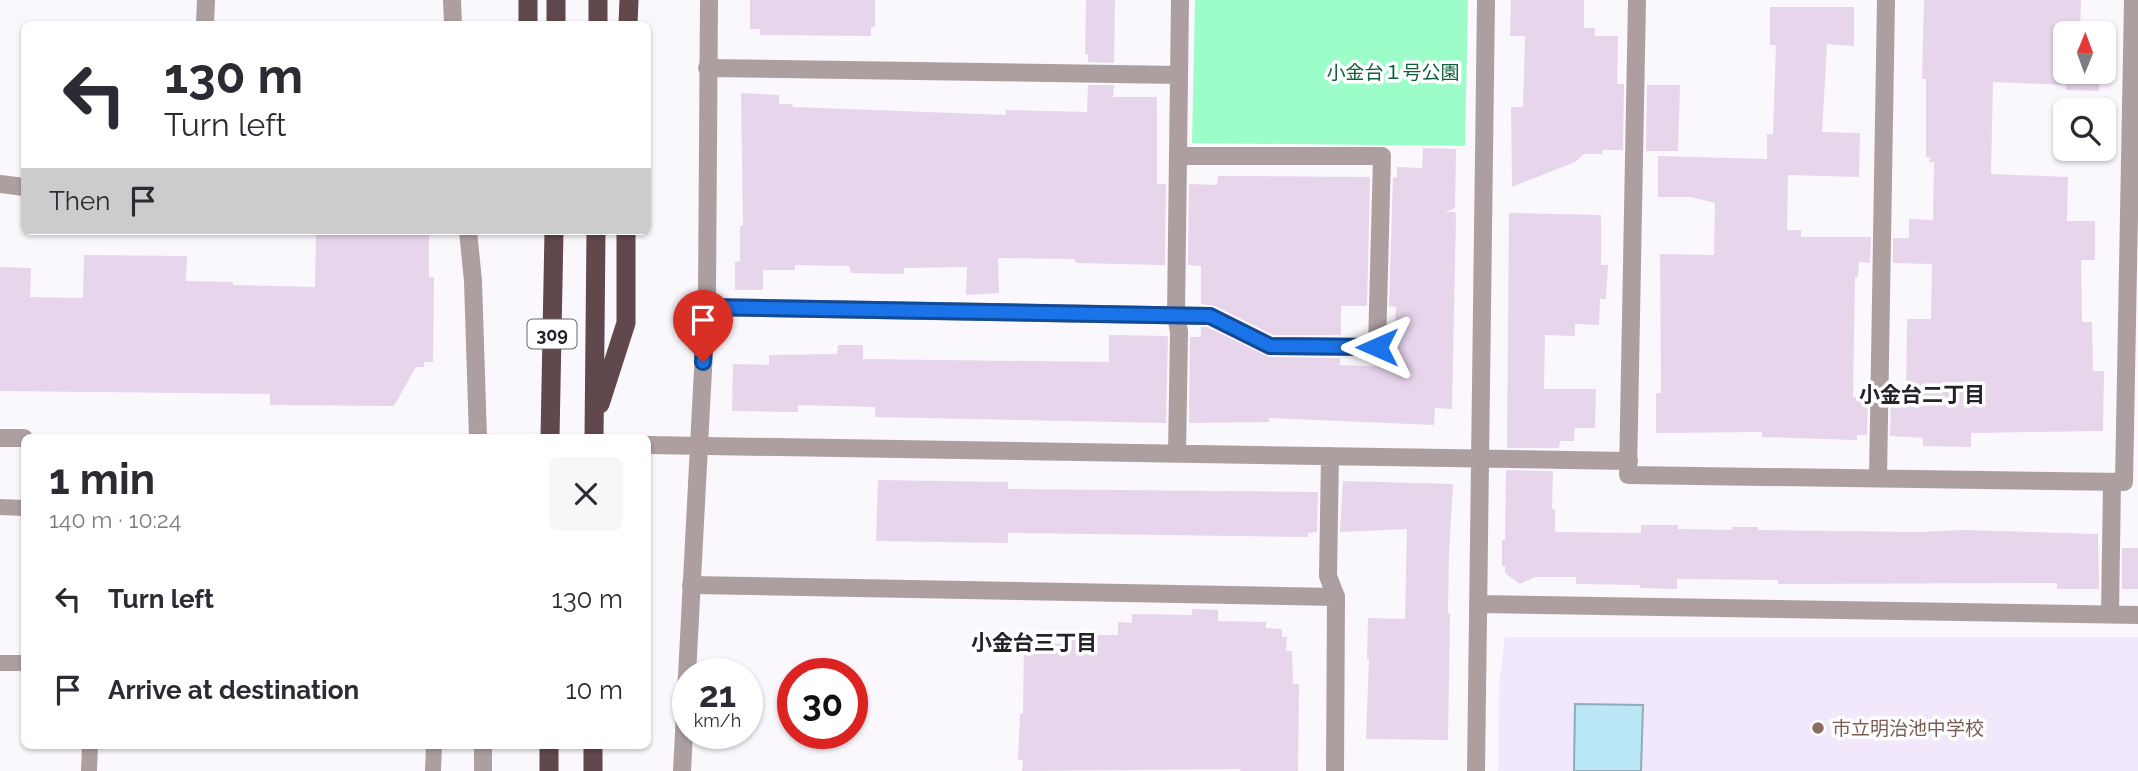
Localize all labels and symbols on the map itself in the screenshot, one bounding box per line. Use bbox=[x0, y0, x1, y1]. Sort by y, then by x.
north arrow bbox=[2053, 21, 2116, 84]
park label: 小金台１号公園 bbox=[1326, 61, 1460, 83]
pin bbox=[673, 290, 733, 362]
position arrow bbox=[1340, 310, 1414, 384]
road number: 309 bbox=[528, 320, 576, 348]
district label: 小金台二丁目 bbox=[1859, 382, 1985, 407]
district label: 小金台三丁目 bbox=[971, 630, 1097, 655]
speed limit sign: 30 bbox=[777, 658, 868, 749]
place label: 市立明治池中学校 bbox=[1832, 717, 1984, 739]
marker: 市立明治池中学校 bbox=[1810, 720, 1826, 736]

